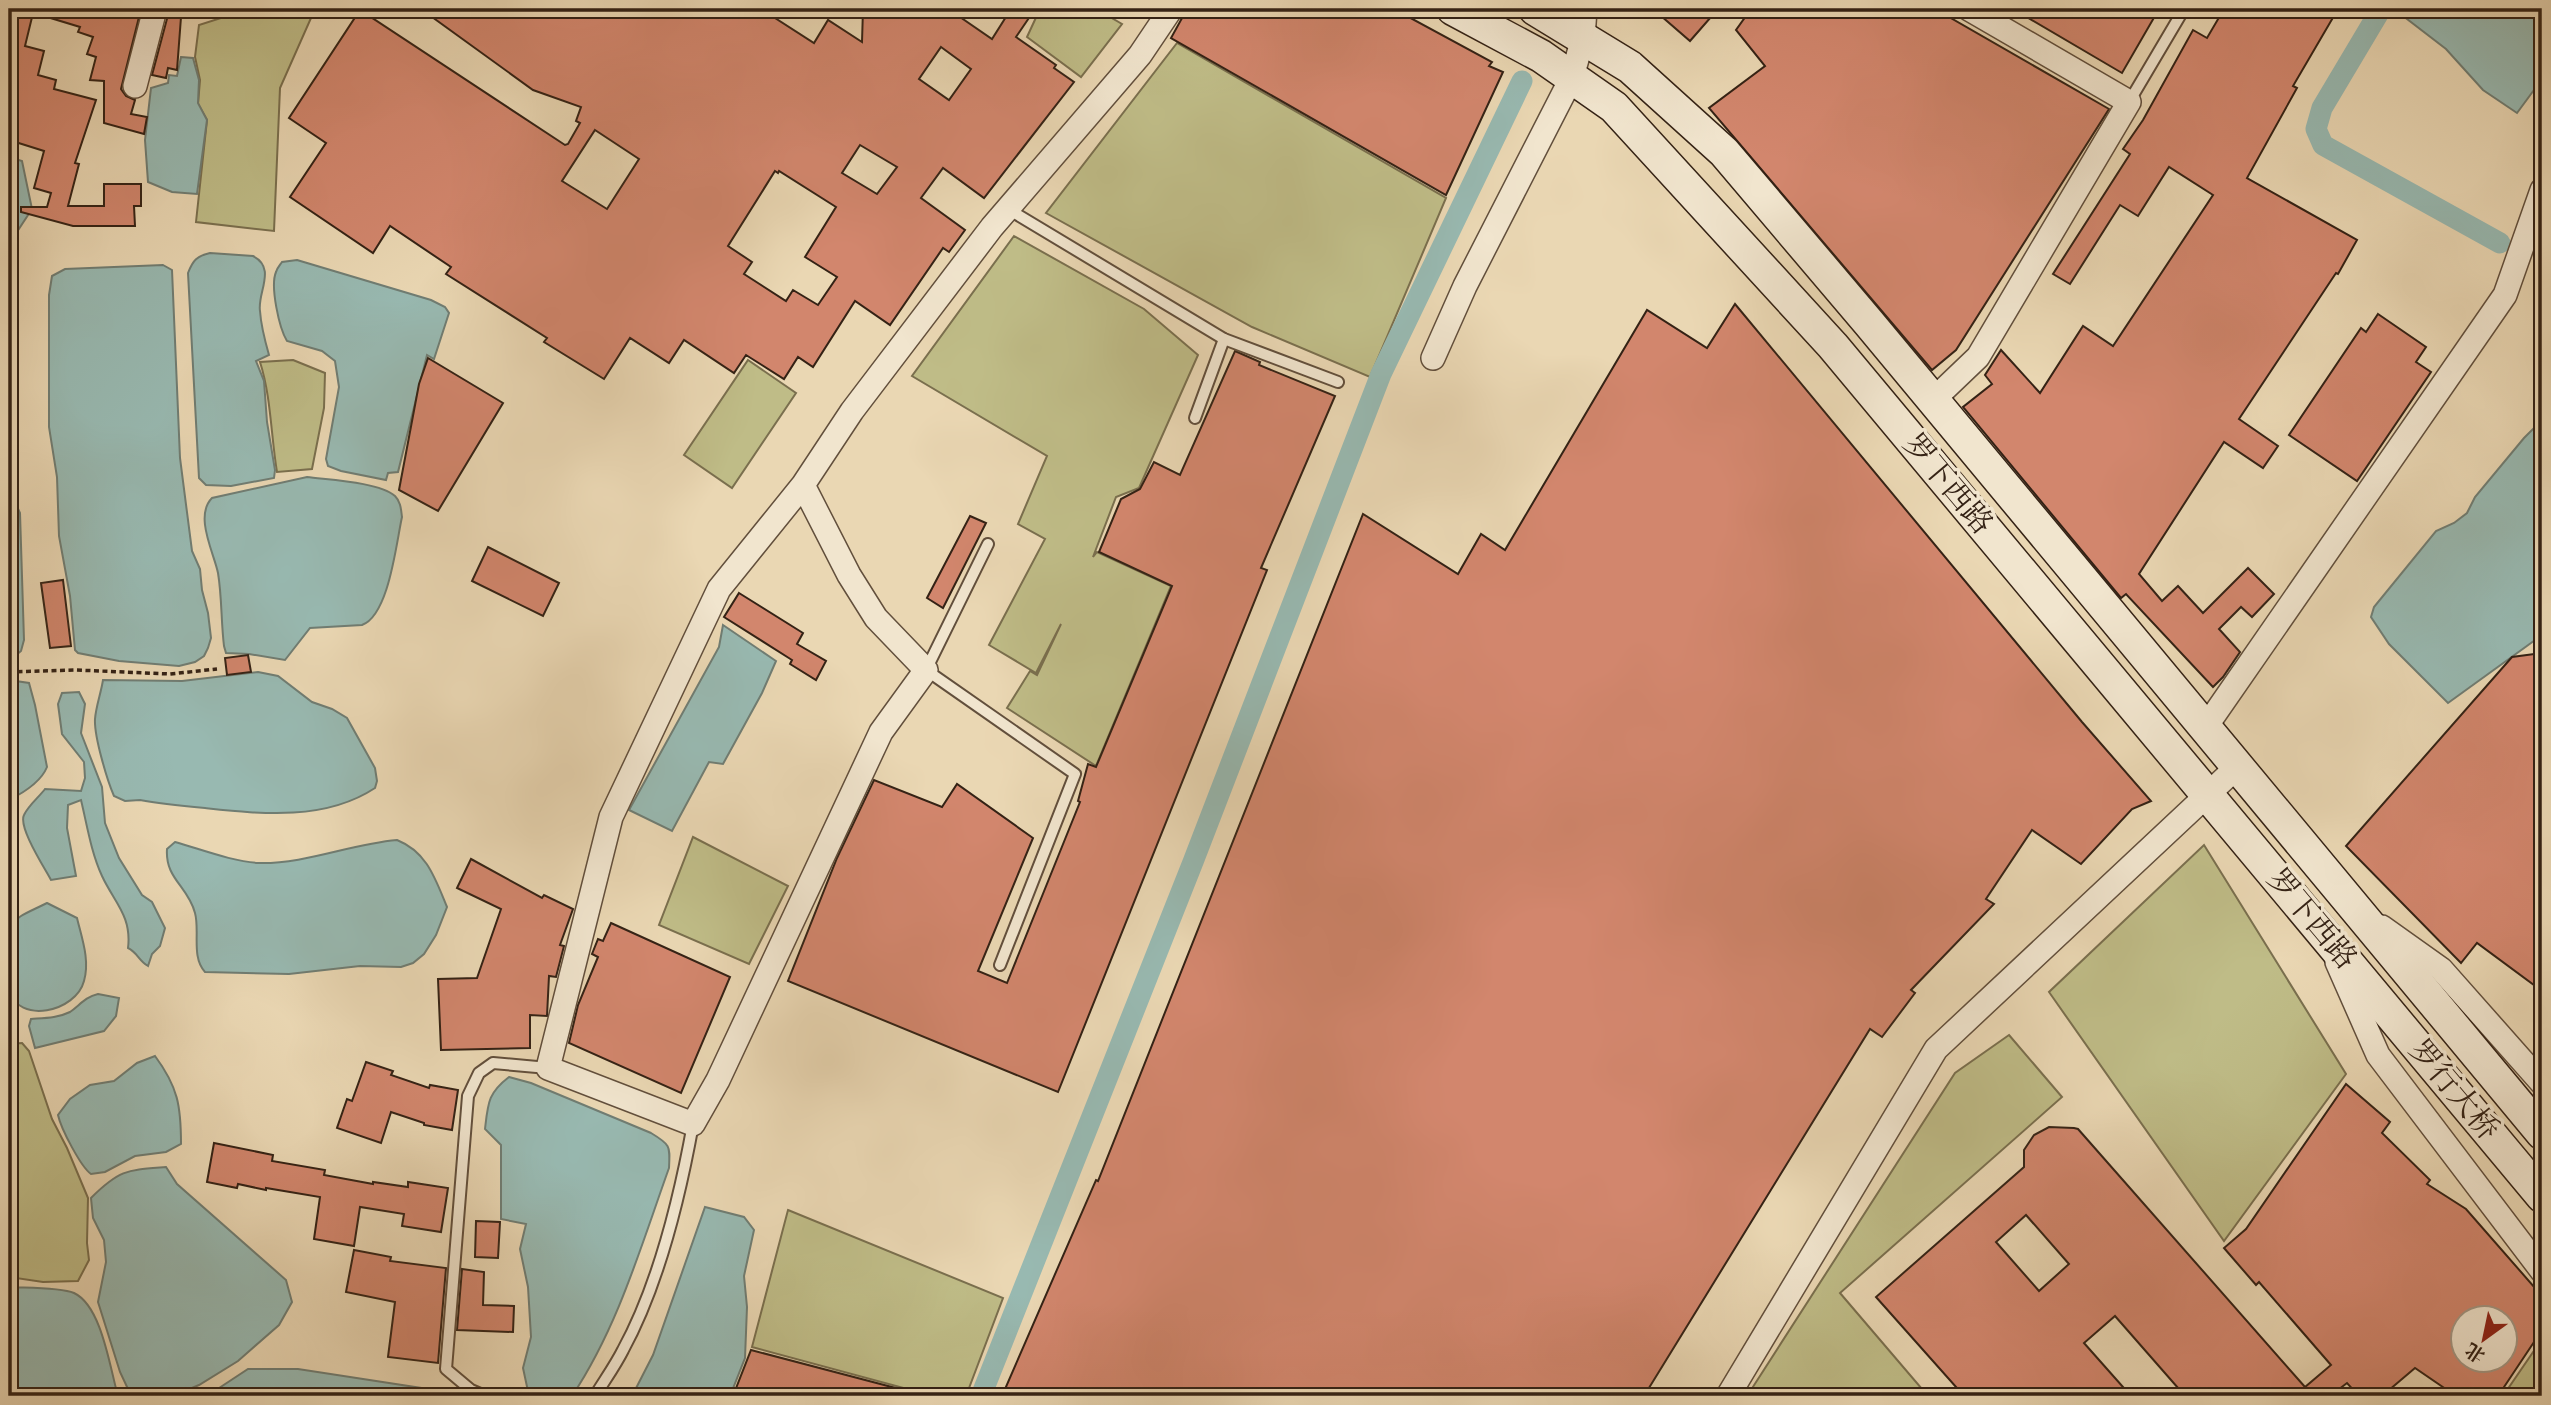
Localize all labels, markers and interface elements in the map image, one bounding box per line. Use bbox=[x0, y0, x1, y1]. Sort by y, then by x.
street label: 罗下西路 bbox=[1894, 425, 2002, 543]
street label: 罗下西路 bbox=[2258, 860, 2366, 978]
street label: 罗行大桥 bbox=[2400, 1031, 2508, 1149]
north arrow bbox=[2450, 1304, 2520, 1374]
text: 北 bbox=[2460, 1336, 2490, 1368]

